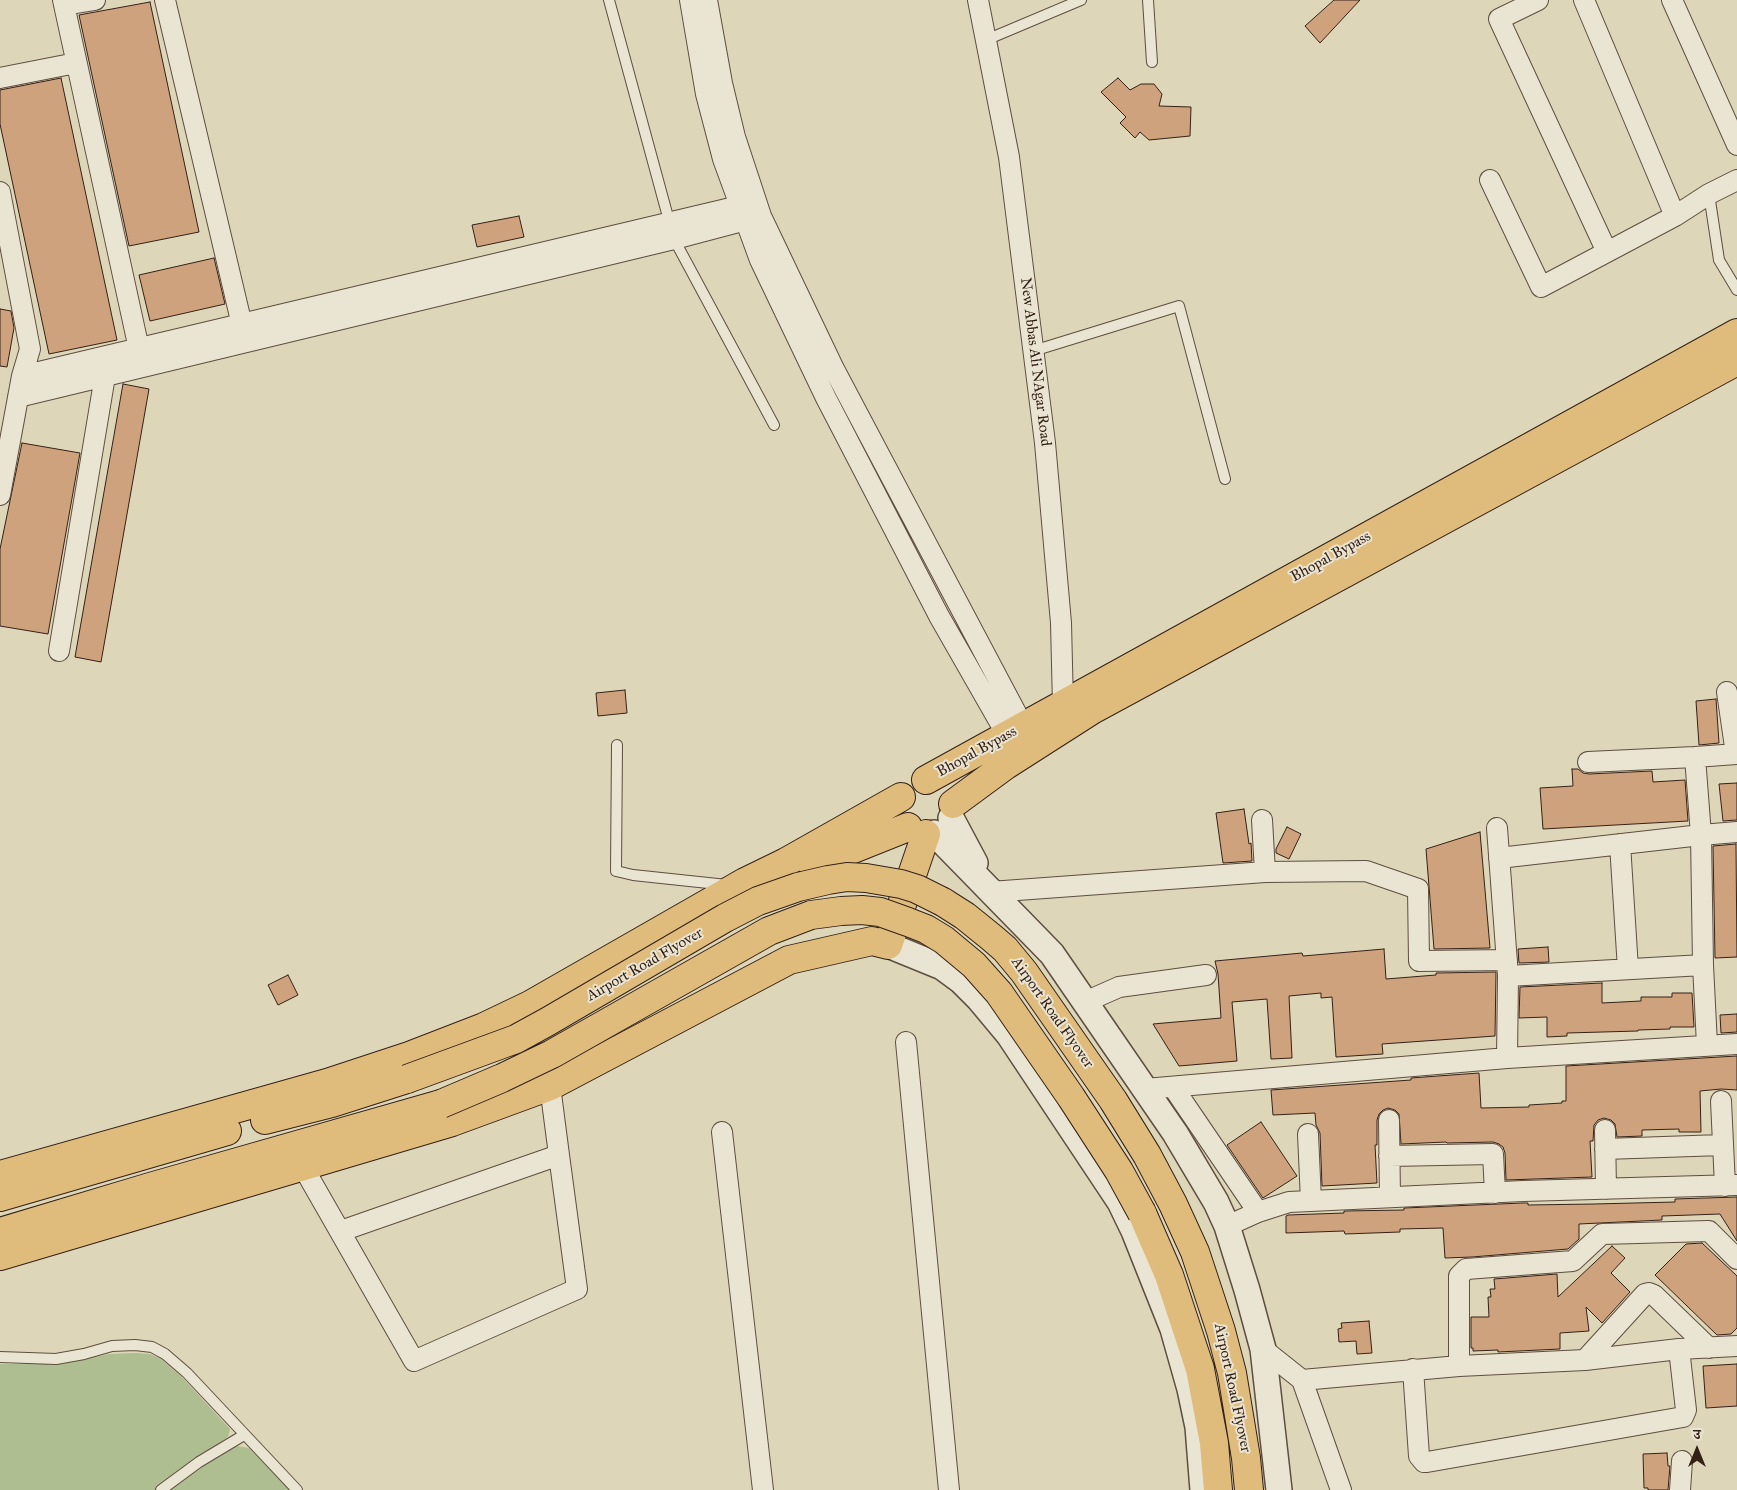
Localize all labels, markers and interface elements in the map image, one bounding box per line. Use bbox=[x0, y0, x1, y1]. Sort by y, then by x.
street label: New Abbas Ali NAgar Road bbox=[1016, 277, 1054, 447]
street label: Bhopal Bypass bbox=[1288, 528, 1374, 586]
street label: Bhopal Bypass bbox=[934, 723, 1020, 781]
street label: Airport Road Flyover bbox=[584, 924, 706, 1006]
street label: Airport Road Flyover bbox=[1007, 954, 1097, 1072]
street label: Airport Road Flyover bbox=[1210, 1322, 1254, 1454]
north arrow bbox=[1672, 1425, 1722, 1475]
text: उ bbox=[1693, 1426, 1701, 1443]

